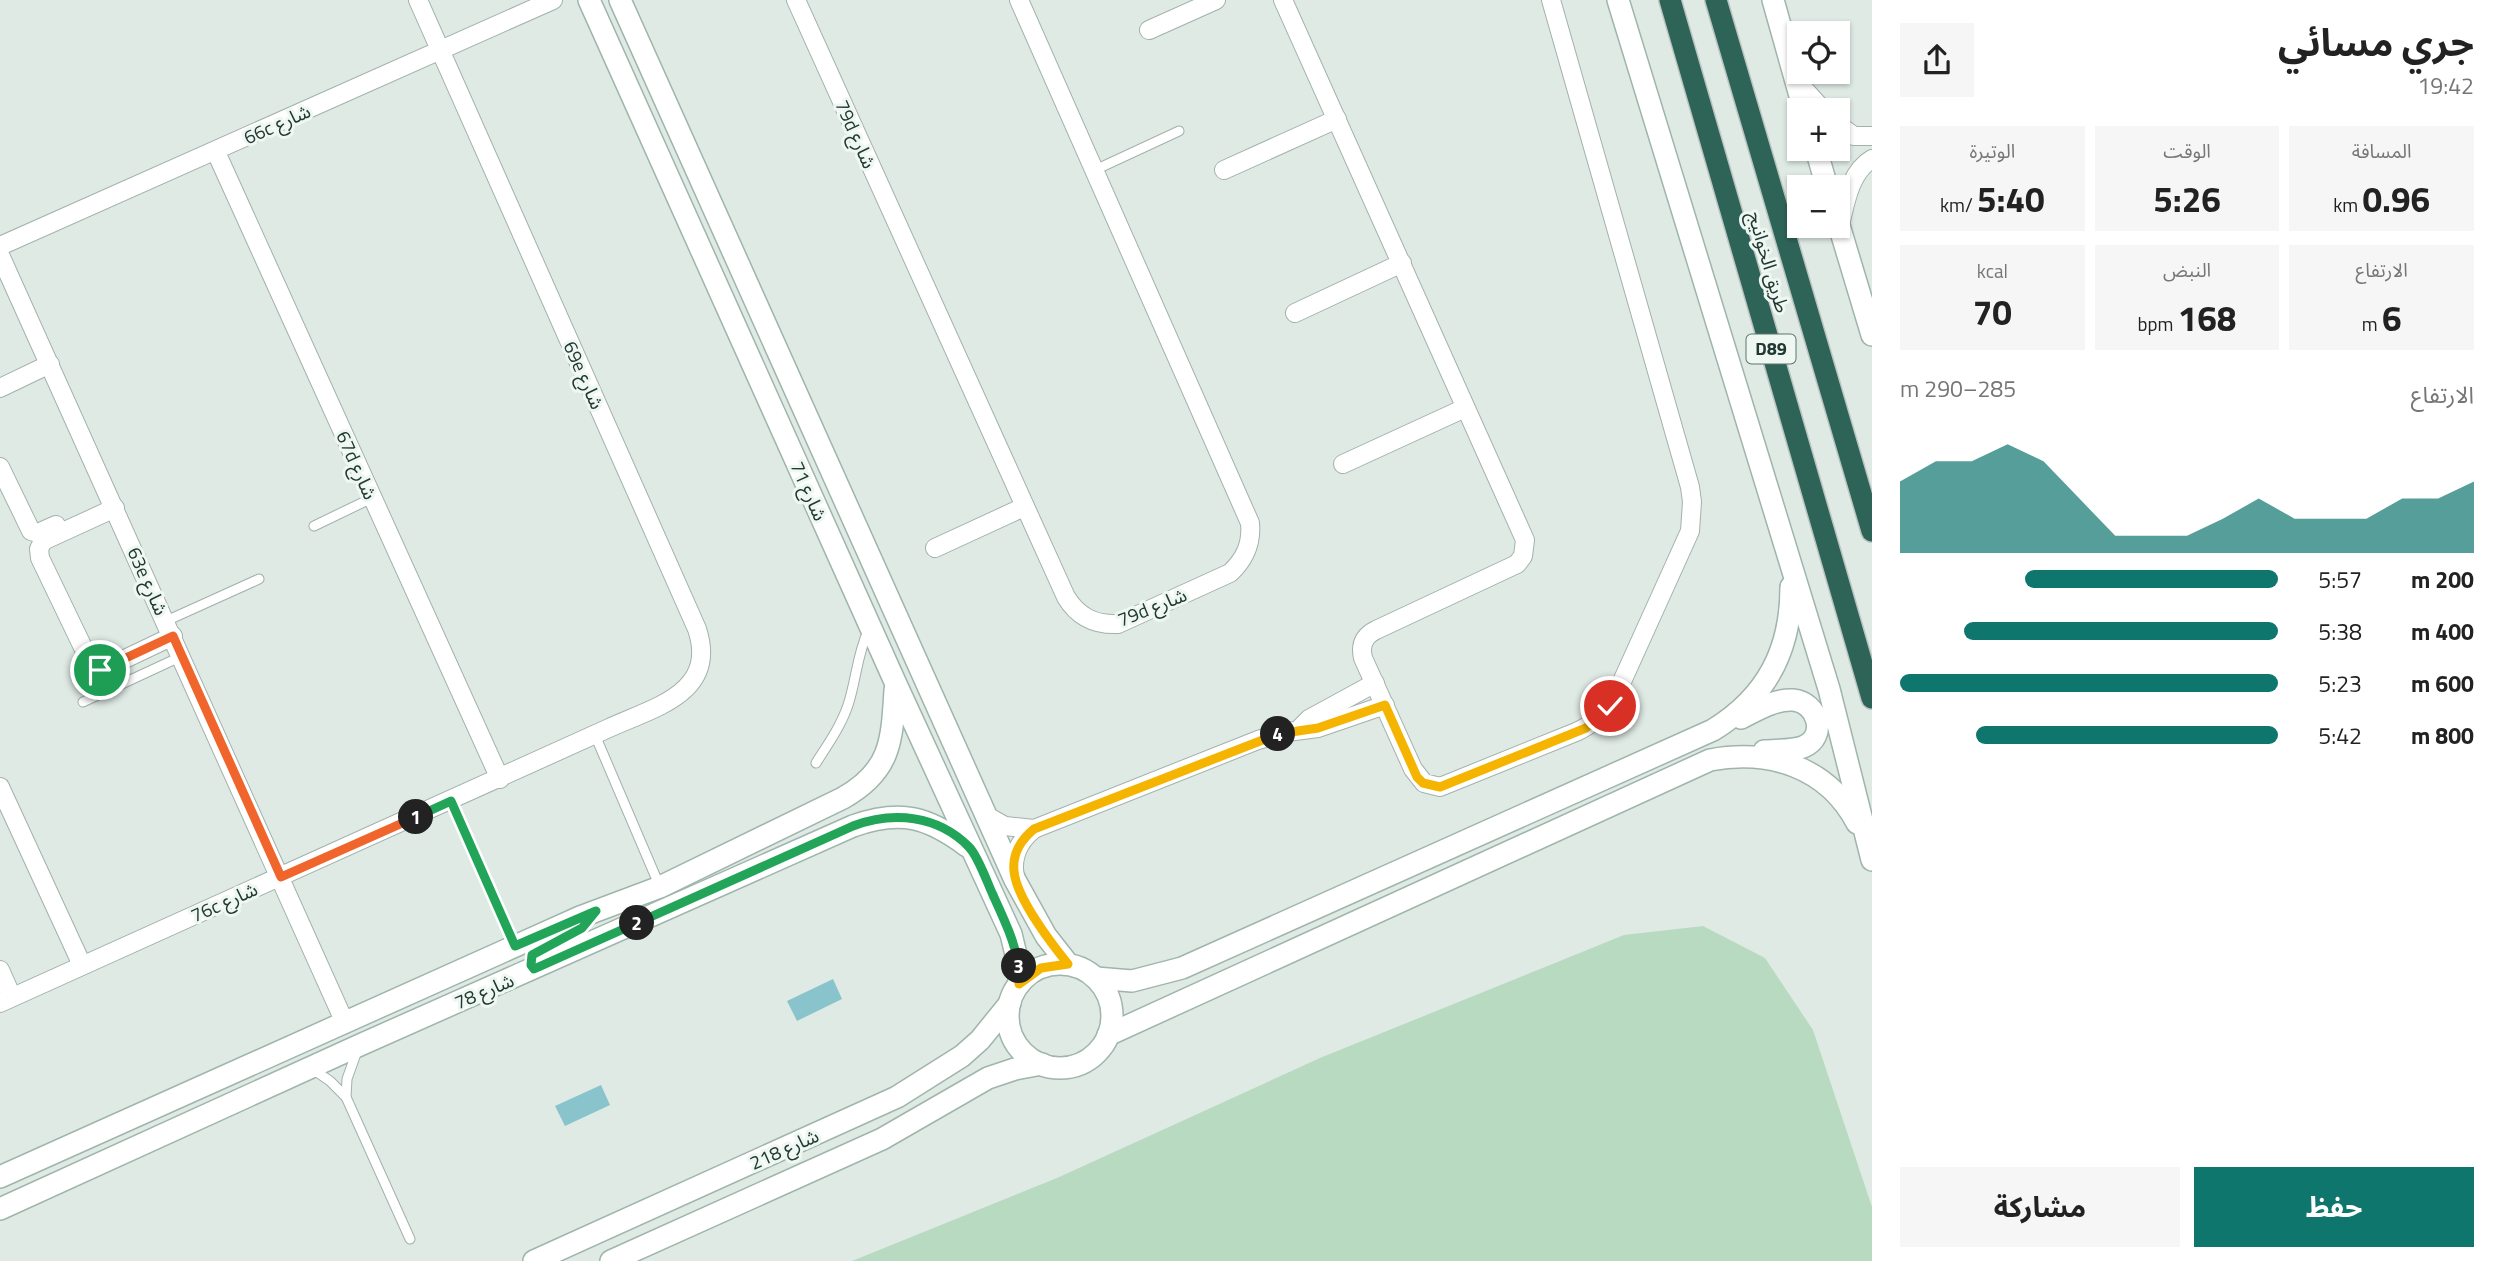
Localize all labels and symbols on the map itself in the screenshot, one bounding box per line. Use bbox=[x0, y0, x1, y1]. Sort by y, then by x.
street label: 79d شارع bbox=[828, 95, 884, 173]
street label: 66c شارع bbox=[239, 96, 315, 151]
street label: طريق الخوانيج bbox=[1740, 208, 1798, 317]
road number: D89 bbox=[1746, 334, 1796, 363]
street label: 69e شارع bbox=[557, 336, 612, 414]
street label: 67d شارع bbox=[329, 426, 385, 504]
street label: شارع 71 bbox=[783, 456, 835, 525]
street label: 63e شارع bbox=[121, 542, 176, 620]
street label: 79d شارع bbox=[1113, 580, 1191, 634]
pin bbox=[70, 640, 130, 700]
pin bbox=[1580, 676, 1640, 736]
pin: 4 bbox=[1260, 716, 1296, 752]
pin: 1 bbox=[398, 800, 434, 834]
street label: 76c شارع bbox=[186, 874, 262, 929]
pin: 2 bbox=[620, 906, 654, 940]
pin: 3 bbox=[1002, 948, 1036, 984]
street label: شارع 78 bbox=[449, 965, 518, 1016]
street label: شارع 218 bbox=[744, 1120, 823, 1177]

